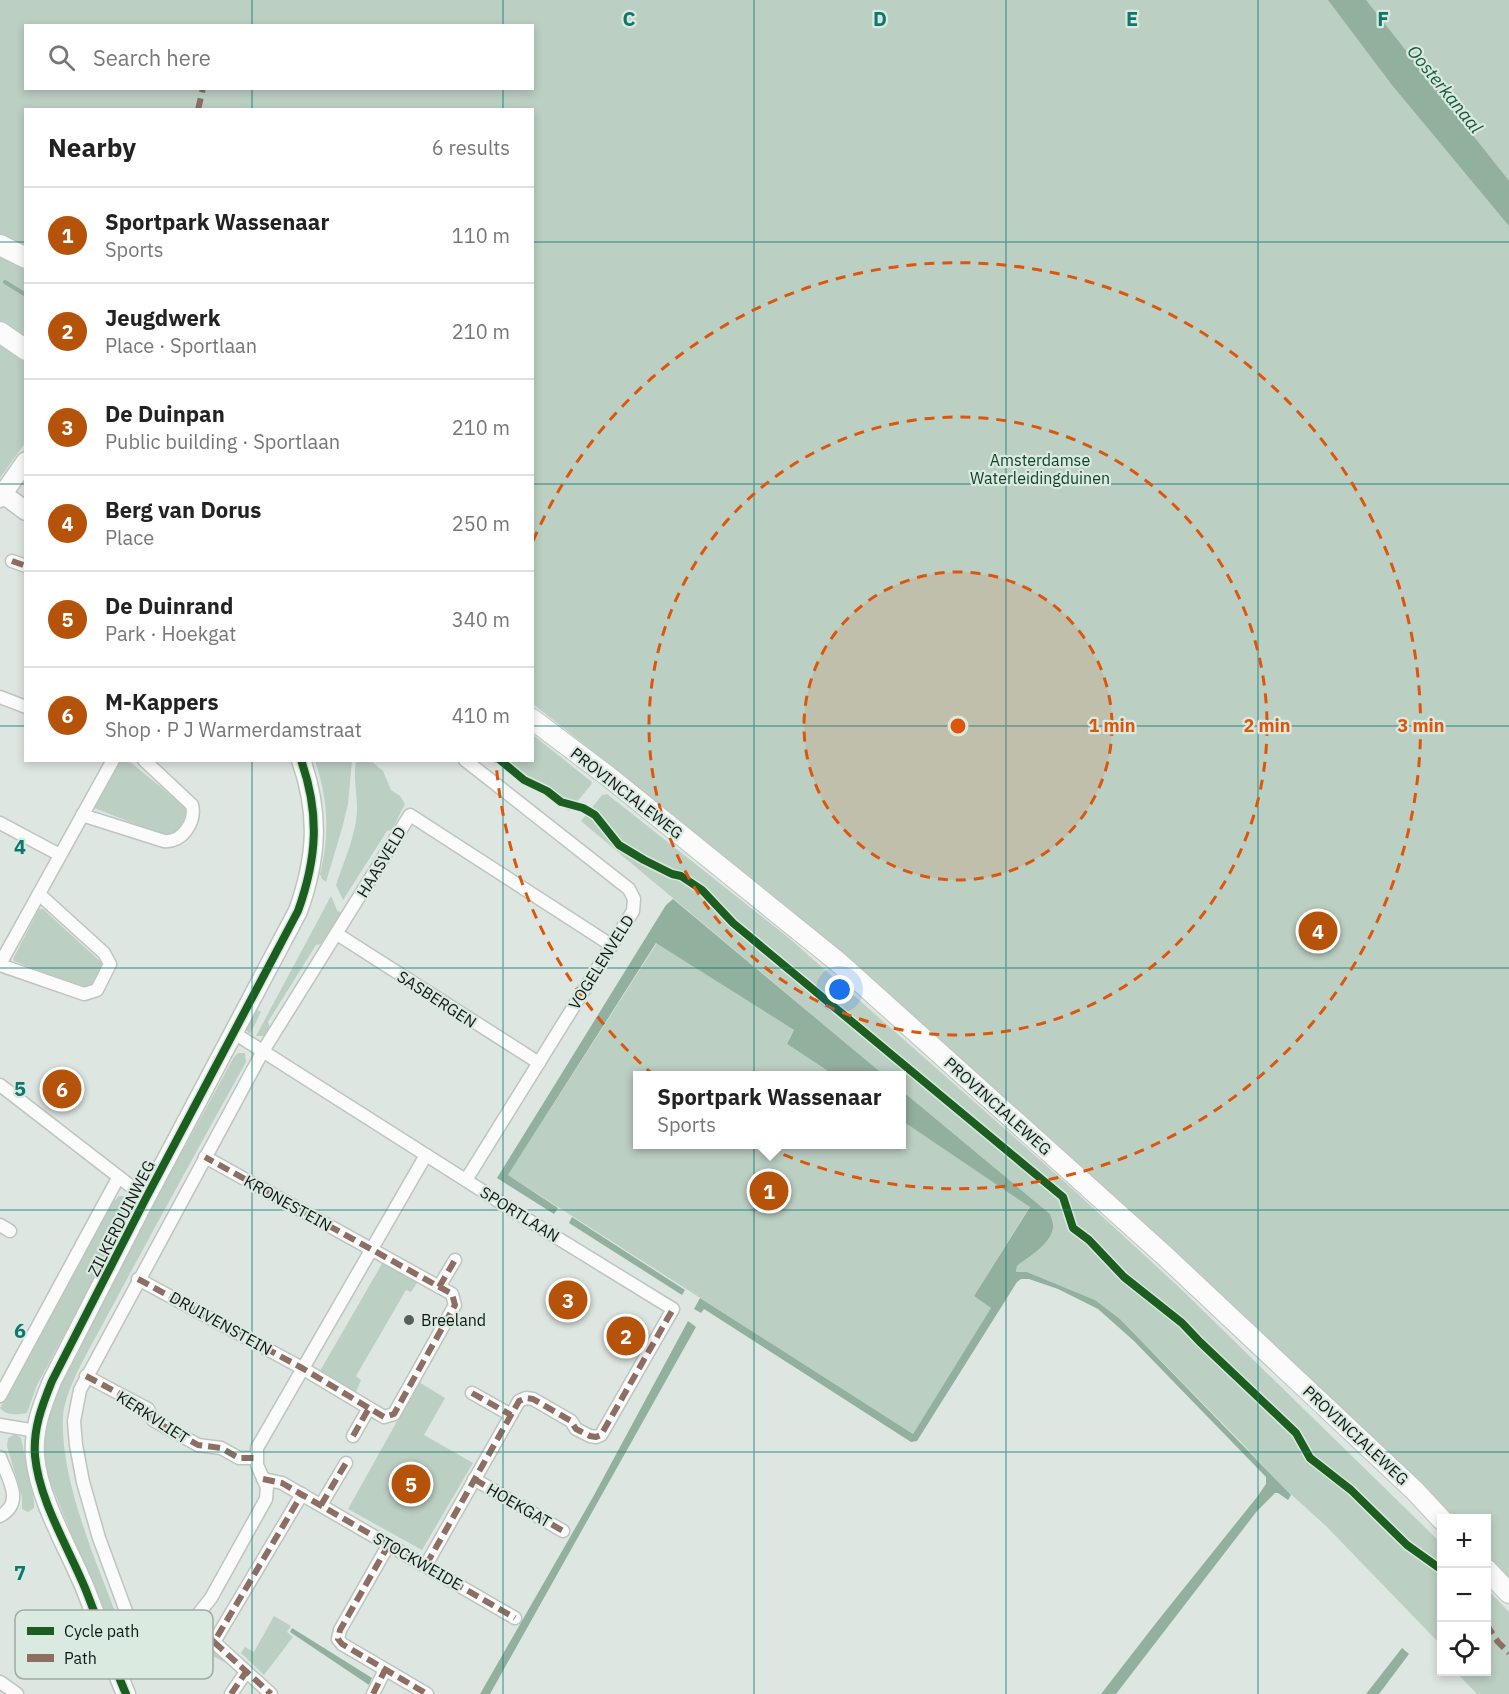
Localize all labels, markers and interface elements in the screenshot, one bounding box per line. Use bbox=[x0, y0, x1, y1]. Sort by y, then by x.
text: C bbox=[622, 5, 636, 32]
text: D bbox=[873, 5, 887, 32]
text: E bbox=[1126, 5, 1138, 32]
text: F bbox=[1377, 5, 1389, 32]
search box bbox=[24, 24, 534, 90]
water label: Oosterkanaal bbox=[1402, 40, 1488, 138]
icon: search bbox=[45, 41, 78, 74]
text: Search here bbox=[93, 43, 211, 72]
text: Nearby bbox=[48, 130, 136, 164]
text: 6 results bbox=[432, 134, 510, 161]
text: Sportpark Wassenaar bbox=[105, 207, 329, 236]
text: 1 bbox=[62, 222, 74, 249]
text: 110 m bbox=[452, 222, 510, 249]
text: Sports bbox=[105, 236, 164, 263]
text: Jeugdwerk bbox=[105, 303, 220, 332]
text: 2 bbox=[62, 318, 74, 345]
text: 210 m bbox=[452, 318, 510, 345]
text: Place · Sportlaan bbox=[105, 332, 257, 359]
text: De Duinpan bbox=[105, 399, 225, 428]
text: 3 bbox=[62, 414, 74, 441]
text: 210 m bbox=[452, 414, 510, 441]
text: Public building · Sportlaan bbox=[105, 428, 340, 455]
park label: Amsterdamse Waterleidingduinen bbox=[970, 450, 1110, 488]
text: Berg van Dorus bbox=[105, 495, 261, 524]
text: 4 bbox=[62, 510, 74, 537]
text: 250 m bbox=[452, 510, 510, 537]
text: Place bbox=[105, 524, 154, 551]
text: De Duinrand bbox=[105, 591, 233, 620]
text: 5 bbox=[62, 606, 74, 633]
text: 340 m bbox=[452, 606, 510, 633]
text: Park · Hoekgat bbox=[105, 620, 236, 647]
text: M-Kappers bbox=[105, 687, 219, 716]
text: 6 bbox=[62, 702, 74, 729]
text: 410 m bbox=[452, 702, 510, 729]
text: 1 min bbox=[1088, 714, 1136, 737]
text: 2 min bbox=[1243, 714, 1291, 737]
text: 3 min bbox=[1397, 714, 1445, 737]
text: Shop · P J Warmerdamstraat bbox=[105, 716, 362, 743]
centre of rings bbox=[948, 716, 968, 736]
street label: PROVINCIALEWEG bbox=[567, 743, 687, 843]
street label: HAASVELD bbox=[352, 823, 410, 901]
text: 4 bbox=[14, 833, 26, 860]
pin: 4 bbox=[1298, 908, 1338, 954]
street label: VOGELENVELD bbox=[564, 911, 638, 1013]
street label: SASBERGEN bbox=[394, 966, 480, 1032]
your location bbox=[825, 975, 854, 1004]
street label: PROVINCIALEWEG bbox=[940, 1053, 1056, 1159]
pin: 6 bbox=[42, 1066, 82, 1112]
popup bbox=[633, 1071, 906, 1149]
text: 5 bbox=[14, 1075, 26, 1102]
text: Sportpark Wassenaar bbox=[657, 1082, 882, 1111]
text: Sports bbox=[657, 1111, 716, 1138]
street label: ZILKERDUINWEG bbox=[83, 1157, 159, 1279]
pin: 1 bbox=[750, 1168, 788, 1214]
street label: KRONESTEIN bbox=[241, 1171, 335, 1235]
street label: SPORTLAAN bbox=[477, 1182, 563, 1246]
pin: 3 bbox=[548, 1278, 588, 1322]
street label: DRUIVENSTEIN bbox=[166, 1287, 276, 1359]
place label: Breeland bbox=[421, 1310, 486, 1330]
marker: Breeland bbox=[402, 1313, 416, 1327]
pin: 2 bbox=[606, 1314, 646, 1358]
text: 6 bbox=[14, 1317, 26, 1344]
street label: PROVINCIALEWEG bbox=[1299, 1381, 1413, 1489]
street label: KERKVLIET bbox=[113, 1386, 193, 1448]
pin: 5 bbox=[392, 1462, 430, 1506]
street label: HOEKGAT bbox=[483, 1479, 555, 1531]
map controls bbox=[1437, 1514, 1491, 1676]
button: + bbox=[1437, 1514, 1491, 1568]
street label: STOCKWEIDE bbox=[370, 1528, 466, 1594]
text: 7 bbox=[14, 1559, 26, 1586]
button: − bbox=[1437, 1568, 1491, 1622]
legend bbox=[15, 1610, 213, 1679]
text: Cycle path bbox=[64, 1621, 139, 1641]
button: locate bbox=[1437, 1622, 1491, 1676]
text: Path bbox=[64, 1648, 97, 1668]

